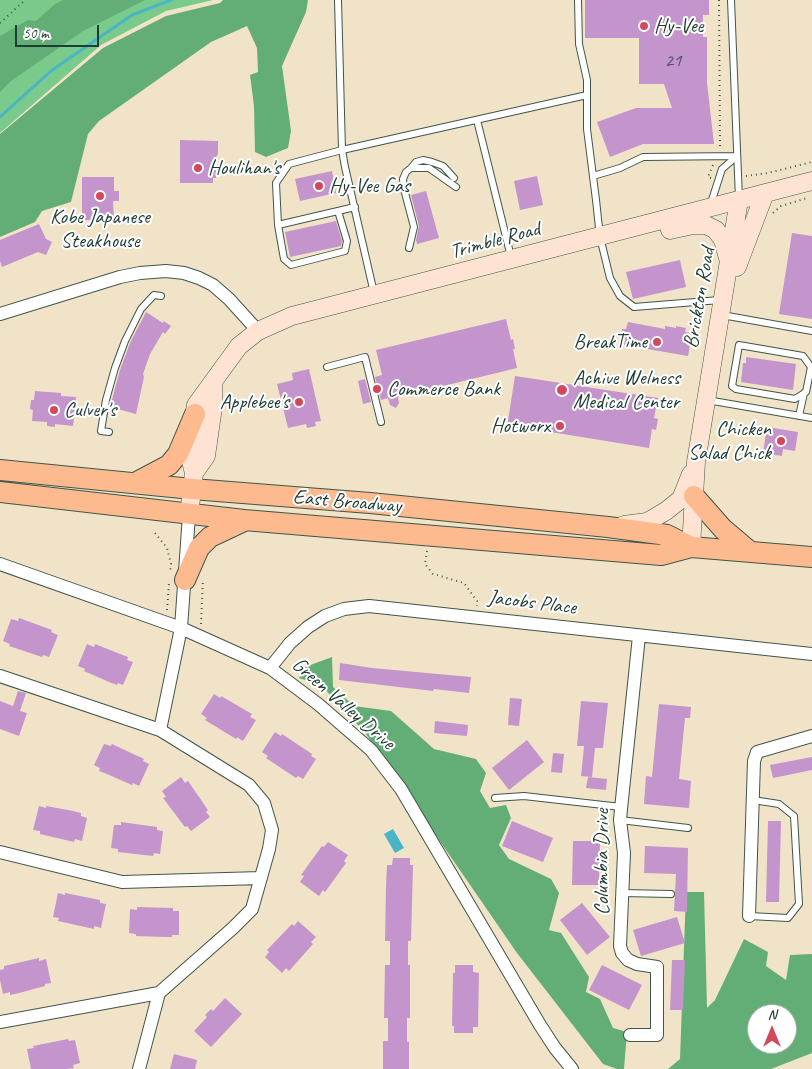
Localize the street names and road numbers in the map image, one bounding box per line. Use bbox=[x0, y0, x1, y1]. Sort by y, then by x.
street label: Trimble Road bbox=[447, 217, 543, 265]
street label: Brickton Road bbox=[679, 246, 721, 350]
street label: East Broadway bbox=[292, 485, 402, 519]
street label: Jacobs Place bbox=[487, 585, 577, 621]
street label: Green Valley Drive bbox=[286, 652, 400, 756]
street label: Columbia Drive bbox=[589, 809, 615, 915]

